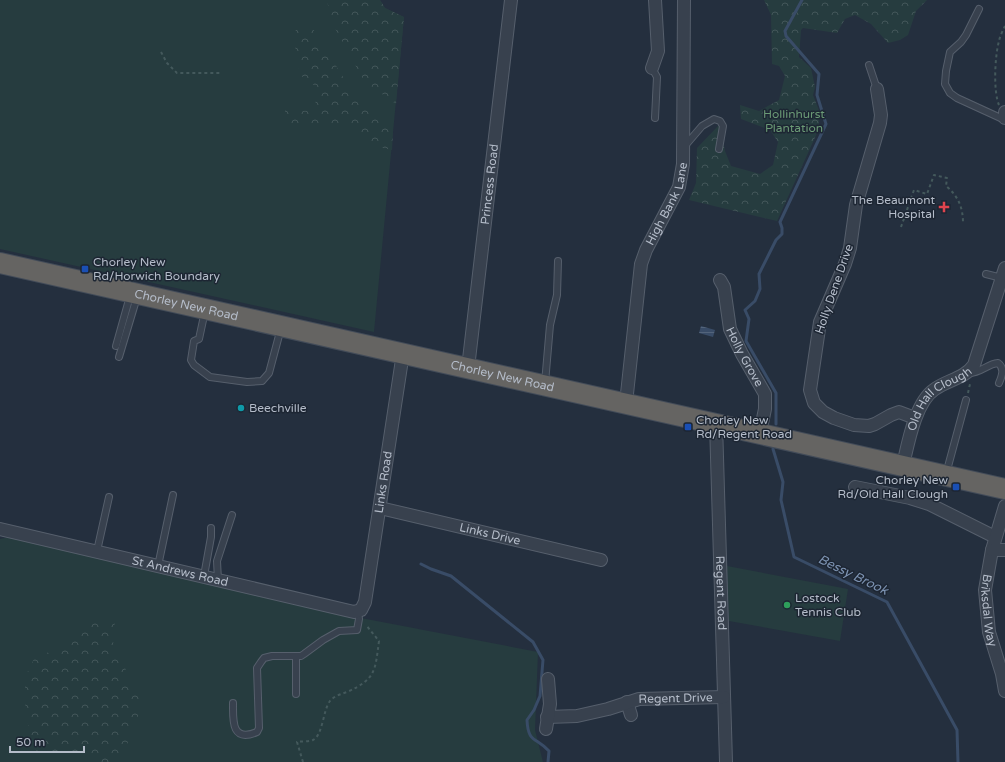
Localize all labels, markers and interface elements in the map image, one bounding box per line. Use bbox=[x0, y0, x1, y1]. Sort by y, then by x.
park label: Hollinhurst Plantation bbox=[763, 107, 825, 135]
street label: Princess Road bbox=[478, 143, 501, 225]
street label: High Bank Lane bbox=[643, 161, 690, 248]
place label: The Beaumont Hospital bbox=[851, 193, 935, 221]
marker: The Beaumont Hospital bbox=[938, 201, 950, 213]
street label: Holly Dene Drive bbox=[812, 242, 856, 336]
place label: Chorley New Rd/Horwich Boundary bbox=[93, 255, 221, 283]
marker: Chorley New Rd/Horwich Boundary bbox=[80, 264, 90, 274]
street label: Chorley New Road bbox=[133, 286, 240, 323]
street label: Holly Grove bbox=[723, 325, 766, 389]
street label: Chorley New Road bbox=[449, 358, 556, 394]
street label: Old Hall Clough bbox=[905, 364, 975, 433]
place label: Beechville bbox=[249, 401, 307, 415]
marker: Beechville bbox=[236, 403, 246, 413]
place label: Chorley New Rd/Regent Road bbox=[696, 413, 792, 441]
marker: Chorley New Rd/Regent Road bbox=[683, 422, 693, 432]
street label: Links Road bbox=[372, 450, 395, 514]
place label: Chorley New Rd/Old Hall Clough bbox=[838, 473, 948, 501]
marker: Chorley New Rd/Old Hall Clough bbox=[951, 482, 961, 492]
street label: Links Drive bbox=[458, 520, 522, 548]
water label: Bessy Brook bbox=[815, 551, 891, 599]
street label: St Andrews Road bbox=[131, 553, 230, 589]
street label: Regent Road bbox=[713, 555, 729, 631]
street label: Briksdal Way bbox=[978, 573, 1000, 649]
place label: Lostock Tennis Club bbox=[795, 591, 861, 619]
marker: Lostock Tennis Club bbox=[782, 600, 792, 610]
street label: Regent Drive bbox=[638, 690, 713, 706]
scale bar bbox=[10, 728, 84, 754]
text: 50 m bbox=[16, 735, 45, 749]

